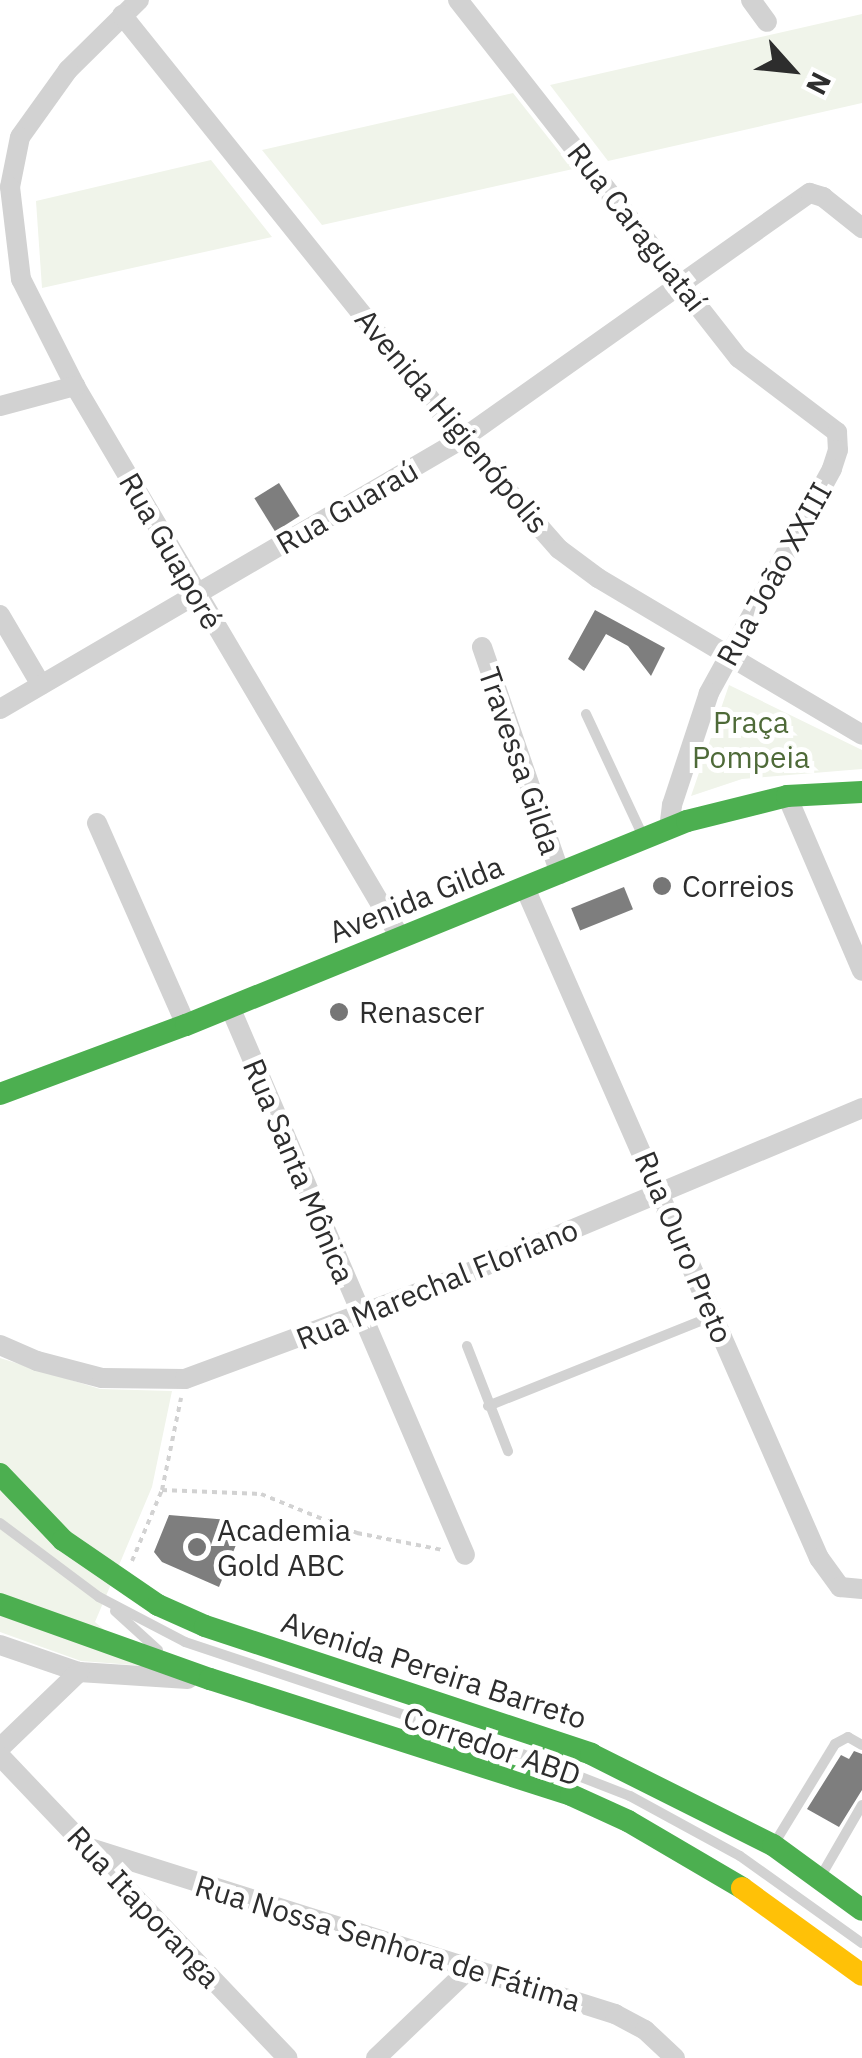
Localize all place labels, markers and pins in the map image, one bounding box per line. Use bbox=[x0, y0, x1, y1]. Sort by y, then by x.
place label: Correios bbox=[682, 868, 795, 904]
marker: Correios bbox=[651, 875, 673, 897]
place label: Renascer bbox=[359, 994, 484, 1030]
marker: Renascer bbox=[328, 1001, 350, 1023]
place label: Academia Gold ABC bbox=[217, 1512, 351, 1582]
marker: Academia Gold ABC bbox=[186, 1536, 208, 1558]

